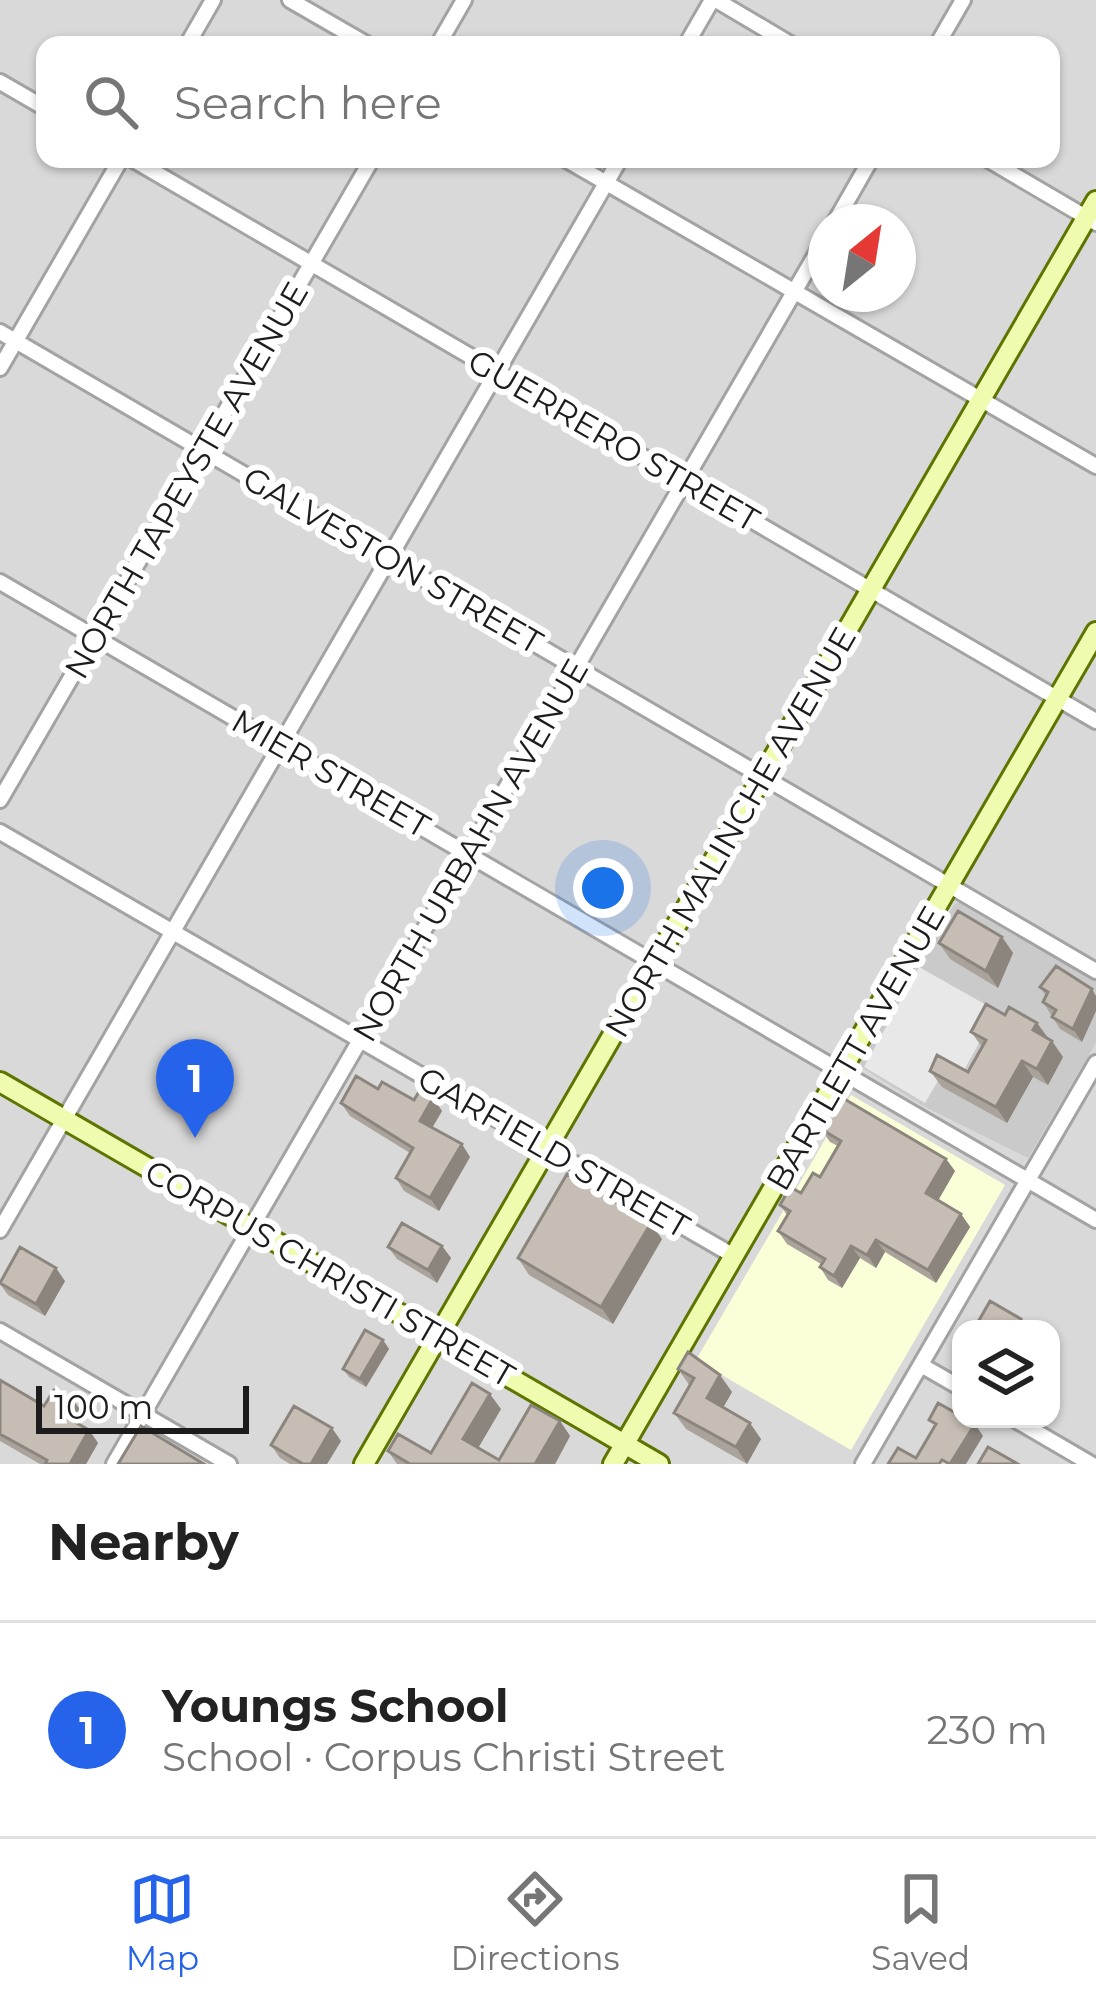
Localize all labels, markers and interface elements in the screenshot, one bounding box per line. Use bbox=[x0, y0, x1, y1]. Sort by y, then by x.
search box bbox=[36, 36, 1060, 168]
icon: search bbox=[78, 69, 144, 135]
text: Search here bbox=[174, 75, 442, 130]
north arrow bbox=[808, 204, 916, 312]
street label: NORTH TAPEYSTE AVENUE bbox=[56, 275, 316, 685]
street label: GUERRERO STREET bbox=[461, 340, 767, 540]
street label: GALVESTON STREET bbox=[236, 458, 550, 662]
street label: NORTH MALINCHE AVENUE bbox=[596, 620, 864, 1044]
street label: NORTH URBAHN AVENUE bbox=[344, 652, 596, 1048]
street label: MIER STREET bbox=[225, 700, 437, 846]
your location bbox=[573, 858, 633, 918]
street label: BARTLETT AVENUE bbox=[757, 899, 953, 1197]
pin: 1 bbox=[156, 1039, 234, 1138]
street label: GARFIELD STREET bbox=[411, 1058, 697, 1246]
street label: CORPUS CHRISTI STREET bbox=[138, 1151, 522, 1395]
map controls bbox=[952, 1320, 1060, 1428]
button: layers bbox=[952, 1320, 1060, 1428]
scale bar bbox=[36, 1380, 249, 1433]
text: 100 m bbox=[54, 1387, 153, 1427]
text: Nearby bbox=[48, 1511, 239, 1573]
text: Youngs School bbox=[162, 1678, 508, 1733]
text: 1 bbox=[79, 1706, 95, 1754]
text: 230 m bbox=[926, 1706, 1048, 1754]
text: School · Corpus Christi Street bbox=[162, 1733, 725, 1781]
tab: Map bbox=[126, 1866, 199, 1978]
tab: Directions bbox=[451, 1866, 620, 1978]
tab: Saved bbox=[871, 1866, 970, 1978]

